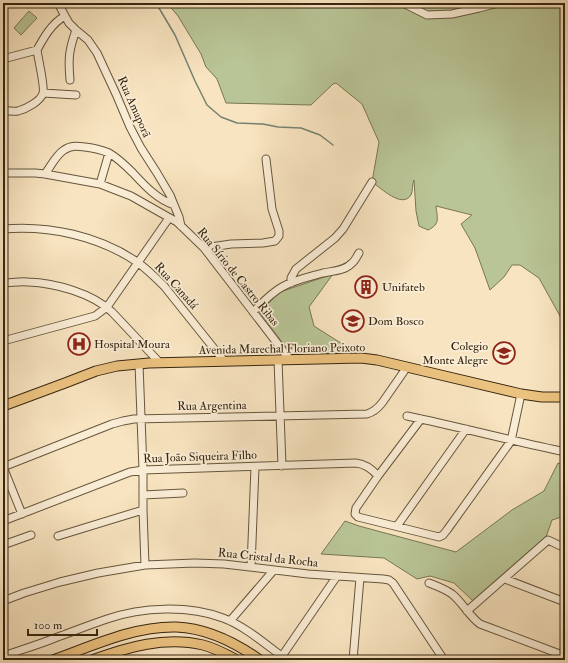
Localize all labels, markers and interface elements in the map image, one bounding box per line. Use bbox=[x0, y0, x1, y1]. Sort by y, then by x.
street label: Rua Amaporã bbox=[114, 74, 155, 141]
street label: Rua Sírio de Castro Ribas bbox=[194, 225, 282, 329]
street label: Rua Canadá bbox=[151, 260, 202, 313]
building icon: Unifateb bbox=[353, 274, 379, 300]
place label: Unifateb bbox=[382, 280, 425, 295]
school or university icon: Dom Bosco bbox=[340, 308, 366, 334]
place label: Dom Bosco bbox=[368, 314, 424, 329]
hospital icon: Hospital Moura bbox=[66, 331, 92, 357]
place label: Hospital Moura bbox=[94, 337, 171, 352]
place label: Colegio Monte Alegre bbox=[422, 339, 488, 368]
street label: Avenida Marechal Floriano Peixoto bbox=[198, 340, 366, 358]
school or university icon: Colegio Monte Alegre bbox=[491, 340, 517, 366]
street label: Rua Argentina bbox=[177, 398, 248, 414]
street label: Rua João Siqueira Filho bbox=[143, 448, 257, 466]
street label: Rua Cristal da Rocha bbox=[217, 545, 320, 571]
scale bar bbox=[28, 611, 97, 637]
text: 100 m bbox=[34, 618, 63, 633]

